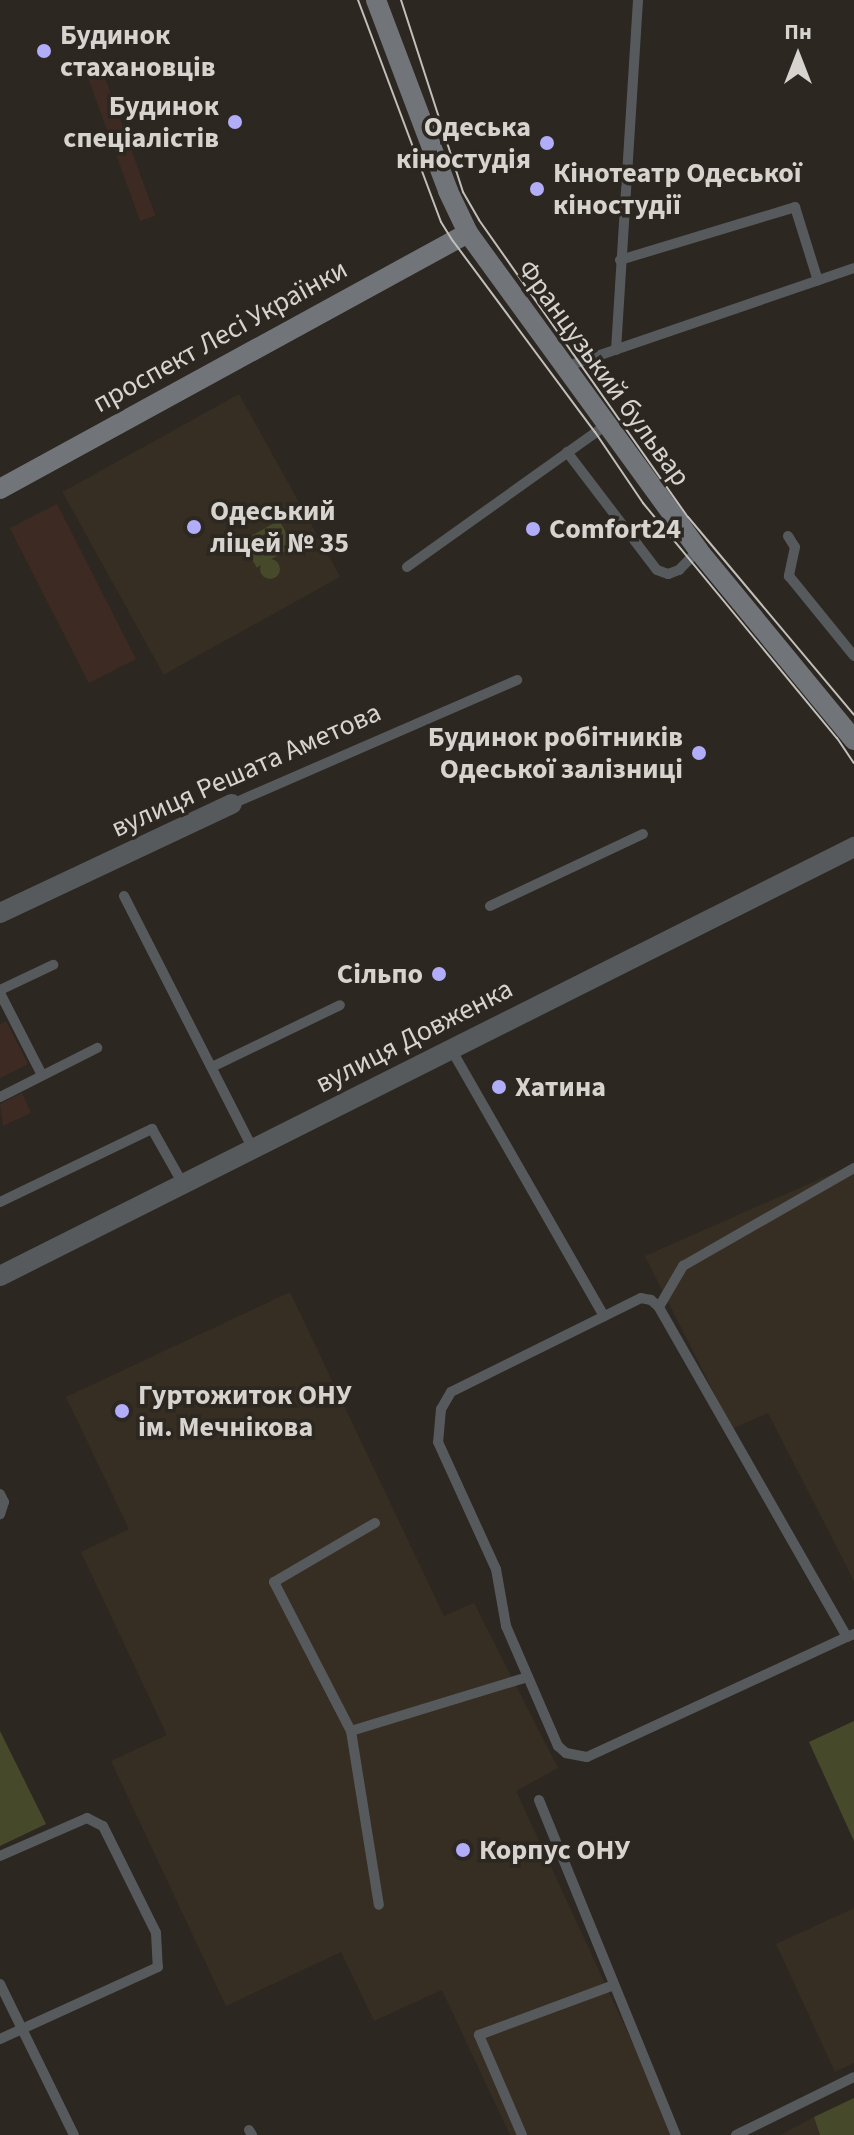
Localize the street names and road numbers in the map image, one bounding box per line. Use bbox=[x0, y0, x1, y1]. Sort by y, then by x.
street label: проспект Лесі Українки bbox=[87, 252, 353, 420]
street label: Французький бульвар bbox=[511, 253, 697, 493]
street label: вулиця Решата Аметова bbox=[106, 695, 386, 845]
street label: вулиця Довженка bbox=[310, 972, 518, 1100]

